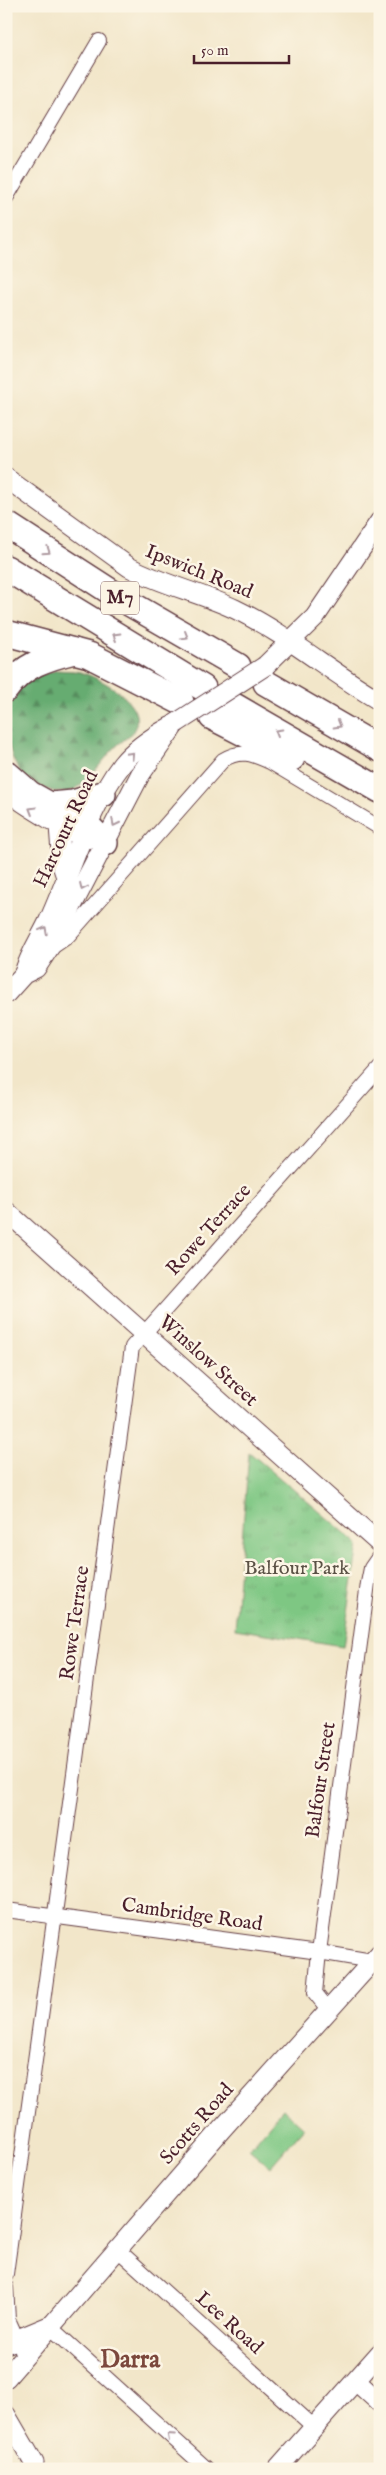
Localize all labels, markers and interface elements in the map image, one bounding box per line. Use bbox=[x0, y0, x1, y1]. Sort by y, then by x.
scale bar bbox=[194, 32, 288, 64]
text: 50 m bbox=[201, 41, 229, 60]
street label: Ipswich Road bbox=[142, 539, 257, 605]
one-way arrow bbox=[41, 544, 50, 554]
road number: M7 bbox=[101, 582, 139, 614]
one-way arrow bbox=[180, 630, 189, 640]
one-way arrow bbox=[112, 633, 121, 643]
one-way arrow bbox=[333, 718, 342, 728]
one-way arrow bbox=[275, 728, 284, 738]
one-way arrow bbox=[125, 752, 134, 761]
street label: Harcourt Road bbox=[28, 766, 104, 892]
one-way arrow bbox=[29, 807, 38, 817]
one-way arrow bbox=[111, 818, 121, 827]
one-way arrow bbox=[79, 882, 89, 891]
one-way arrow bbox=[38, 926, 48, 935]
street label: Rowe Terrace bbox=[161, 1179, 257, 1281]
street label: Winslow Street bbox=[153, 1310, 263, 1412]
park label: Balfour Park bbox=[244, 1556, 350, 1581]
street label: Rowe Terrace bbox=[55, 1564, 95, 1682]
street label: Balfour Street bbox=[300, 1720, 342, 1840]
street label: Cambridge Road bbox=[120, 1893, 264, 1937]
street label: Scotts Road bbox=[155, 2078, 239, 2170]
street label: Lee Road bbox=[190, 2286, 268, 2360]
district label: Darra bbox=[100, 2344, 161, 2376]
one-way arrow bbox=[167, 2433, 176, 2442]

